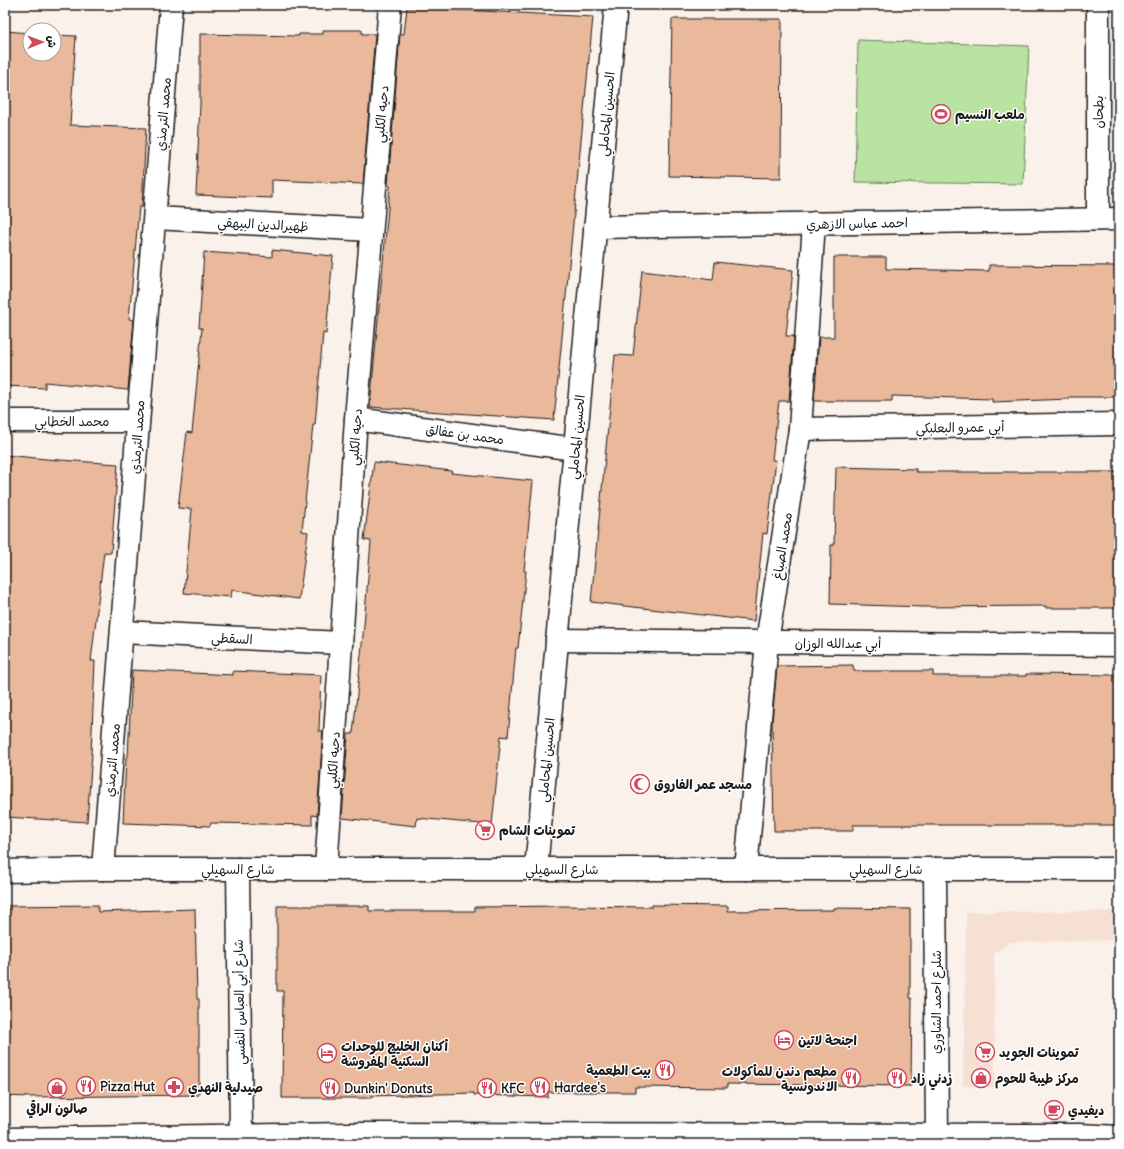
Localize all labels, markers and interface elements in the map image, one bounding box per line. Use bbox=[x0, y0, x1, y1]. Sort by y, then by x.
north arrow bbox=[22, 22, 62, 62]
text: ش bbox=[45, 36, 59, 48]
street label: الحسين المحاملي bbox=[594, 71, 622, 157]
street label: محمد الترمذي bbox=[152, 76, 176, 152]
street label: دحيه الكلبي bbox=[371, 85, 395, 144]
street label: بطحان bbox=[1090, 95, 1107, 129]
sports icon: ملعب النسيم bbox=[930, 103, 952, 125]
place label: ملعب النسيم bbox=[955, 106, 1025, 125]
street label: ظهيرالدين البيهقي bbox=[217, 214, 309, 238]
street label: احمد عباس الازهري bbox=[806, 214, 908, 234]
street label: الحسين المحاملي bbox=[564, 394, 592, 480]
street label: محمد الترمذي bbox=[126, 400, 150, 475]
street label: دحيه الكلبي bbox=[345, 408, 369, 467]
street label: محمد الخطابي bbox=[34, 413, 110, 433]
street label: أبي عمرو البعلبكي bbox=[915, 418, 1005, 440]
street label: محمد بن عفالق bbox=[425, 421, 505, 448]
street label: محمد الصباغ bbox=[769, 511, 797, 581]
street label: السقطي bbox=[211, 629, 253, 651]
street label: أبي عبدالله الوزان bbox=[795, 635, 882, 655]
street label: الحسين المحاملي bbox=[534, 717, 562, 803]
street label: محمد الترمذي bbox=[101, 722, 125, 798]
street label: دحيه الكلبي bbox=[323, 731, 347, 790]
mosque icon: مسجد عمر الفاروق bbox=[629, 773, 651, 795]
place label: مسجد عمر الفاروق bbox=[654, 776, 752, 794]
supermarket icon: تموينات الشام bbox=[474, 819, 496, 841]
place label: تموينات الشام bbox=[499, 822, 576, 841]
street label: شارع السهيلي bbox=[201, 861, 275, 881]
street label: شارع السهيلي bbox=[525, 861, 599, 881]
street label: شارع السهيلي bbox=[849, 861, 923, 881]
street label: شارع أبي العباس النفسي bbox=[230, 939, 252, 1065]
street label: شلرع احمد الشاوري bbox=[928, 950, 946, 1054]
hotel icon: اجنحة لاتين bbox=[773, 1029, 795, 1051]
place label: اجنحة لاتين bbox=[798, 1032, 857, 1049]
place label: أكنان الخليج للوحدات السكنية المفروشة bbox=[341, 1038, 449, 1070]
supermarket icon: تموينات الجويد bbox=[974, 1041, 996, 1063]
hotel icon: أكنان الخليج للوحدات السكنية المفروشة bbox=[316, 1042, 338, 1064]
place label: تموينات الجويد bbox=[999, 1044, 1080, 1061]
restaurant icon: بيت الطعمية bbox=[654, 1059, 676, 1081]
place label: بيت الطعمية bbox=[586, 1062, 651, 1079]
place label: مطعم دندن للمأكولات الاندونسية bbox=[722, 1063, 837, 1095]
restaurant icon: مطعم دندن للمأكولات الاندونسية bbox=[840, 1067, 862, 1089]
restaurant icon: زدني زاد bbox=[886, 1067, 908, 1089]
shop icon: مركز طيبة للحوم bbox=[970, 1067, 992, 1089]
place label: زدني زاد bbox=[911, 1070, 952, 1091]
place label: مركز طيبة للحوم bbox=[995, 1070, 1079, 1089]
restaurant icon: Pizza Hut bbox=[75, 1075, 97, 1097]
pharmacy icon: صيدلية النهدي bbox=[163, 1076, 185, 1098]
restaurant icon: Hardee's bbox=[529, 1076, 551, 1098]
shop icon: صالون الراقي bbox=[46, 1077, 68, 1099]
restaurant icon: Dunkin' Donuts bbox=[319, 1077, 341, 1099]
restaurant icon: KFC bbox=[476, 1077, 498, 1099]
place label: Pizza Hut bbox=[100, 1078, 156, 1095]
place label: صيدلية النهدي bbox=[188, 1079, 263, 1098]
place label: Hardee's bbox=[554, 1079, 606, 1096]
place label: Dunkin' Donuts bbox=[344, 1080, 433, 1097]
place label: KFC bbox=[501, 1080, 525, 1097]
cafe icon: ديفيدي bbox=[1043, 1099, 1065, 1121]
place label: صالون الراقي bbox=[26, 1100, 88, 1119]
place label: ديفيدي bbox=[1068, 1102, 1104, 1121]

